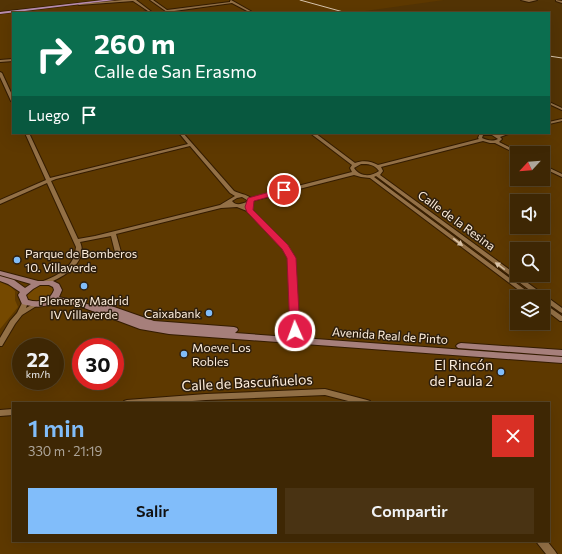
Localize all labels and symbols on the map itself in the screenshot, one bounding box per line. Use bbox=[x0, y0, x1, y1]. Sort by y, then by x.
north arrow bbox=[510, 146, 550, 186]
pin bbox=[267, 173, 301, 207]
street label: Calle de la Resina bbox=[416, 187, 498, 253]
one-way arrow bbox=[452, 237, 463, 246]
place label: Parque de Bomberos 10. Villaverde bbox=[25, 246, 137, 274]
marker: Parque de Bomberos 10. Villaverde bbox=[12, 255, 22, 265]
one-way arrow bbox=[495, 261, 506, 270]
marker: Plenergy Madrid IV Villaverde bbox=[79, 281, 89, 291]
place label: Plenergy Madrid IV Villaverde bbox=[39, 293, 129, 321]
place label: Caixabank bbox=[144, 306, 201, 320]
marker: Caixabank bbox=[204, 308, 214, 318]
position arrow bbox=[274, 310, 316, 352]
street label: Avenida Real de Pinto bbox=[332, 324, 448, 346]
speed limit sign: 30 bbox=[72, 338, 124, 390]
place label: Moeve Los Robles bbox=[192, 340, 251, 368]
marker: Moeve Los Robles bbox=[179, 349, 189, 359]
place label: El Rincón de Paula 2 bbox=[430, 356, 493, 389]
marker: El Rincón de Paula 2 bbox=[496, 367, 506, 377]
street label: Calle de Bascuñuelos bbox=[181, 370, 313, 394]

